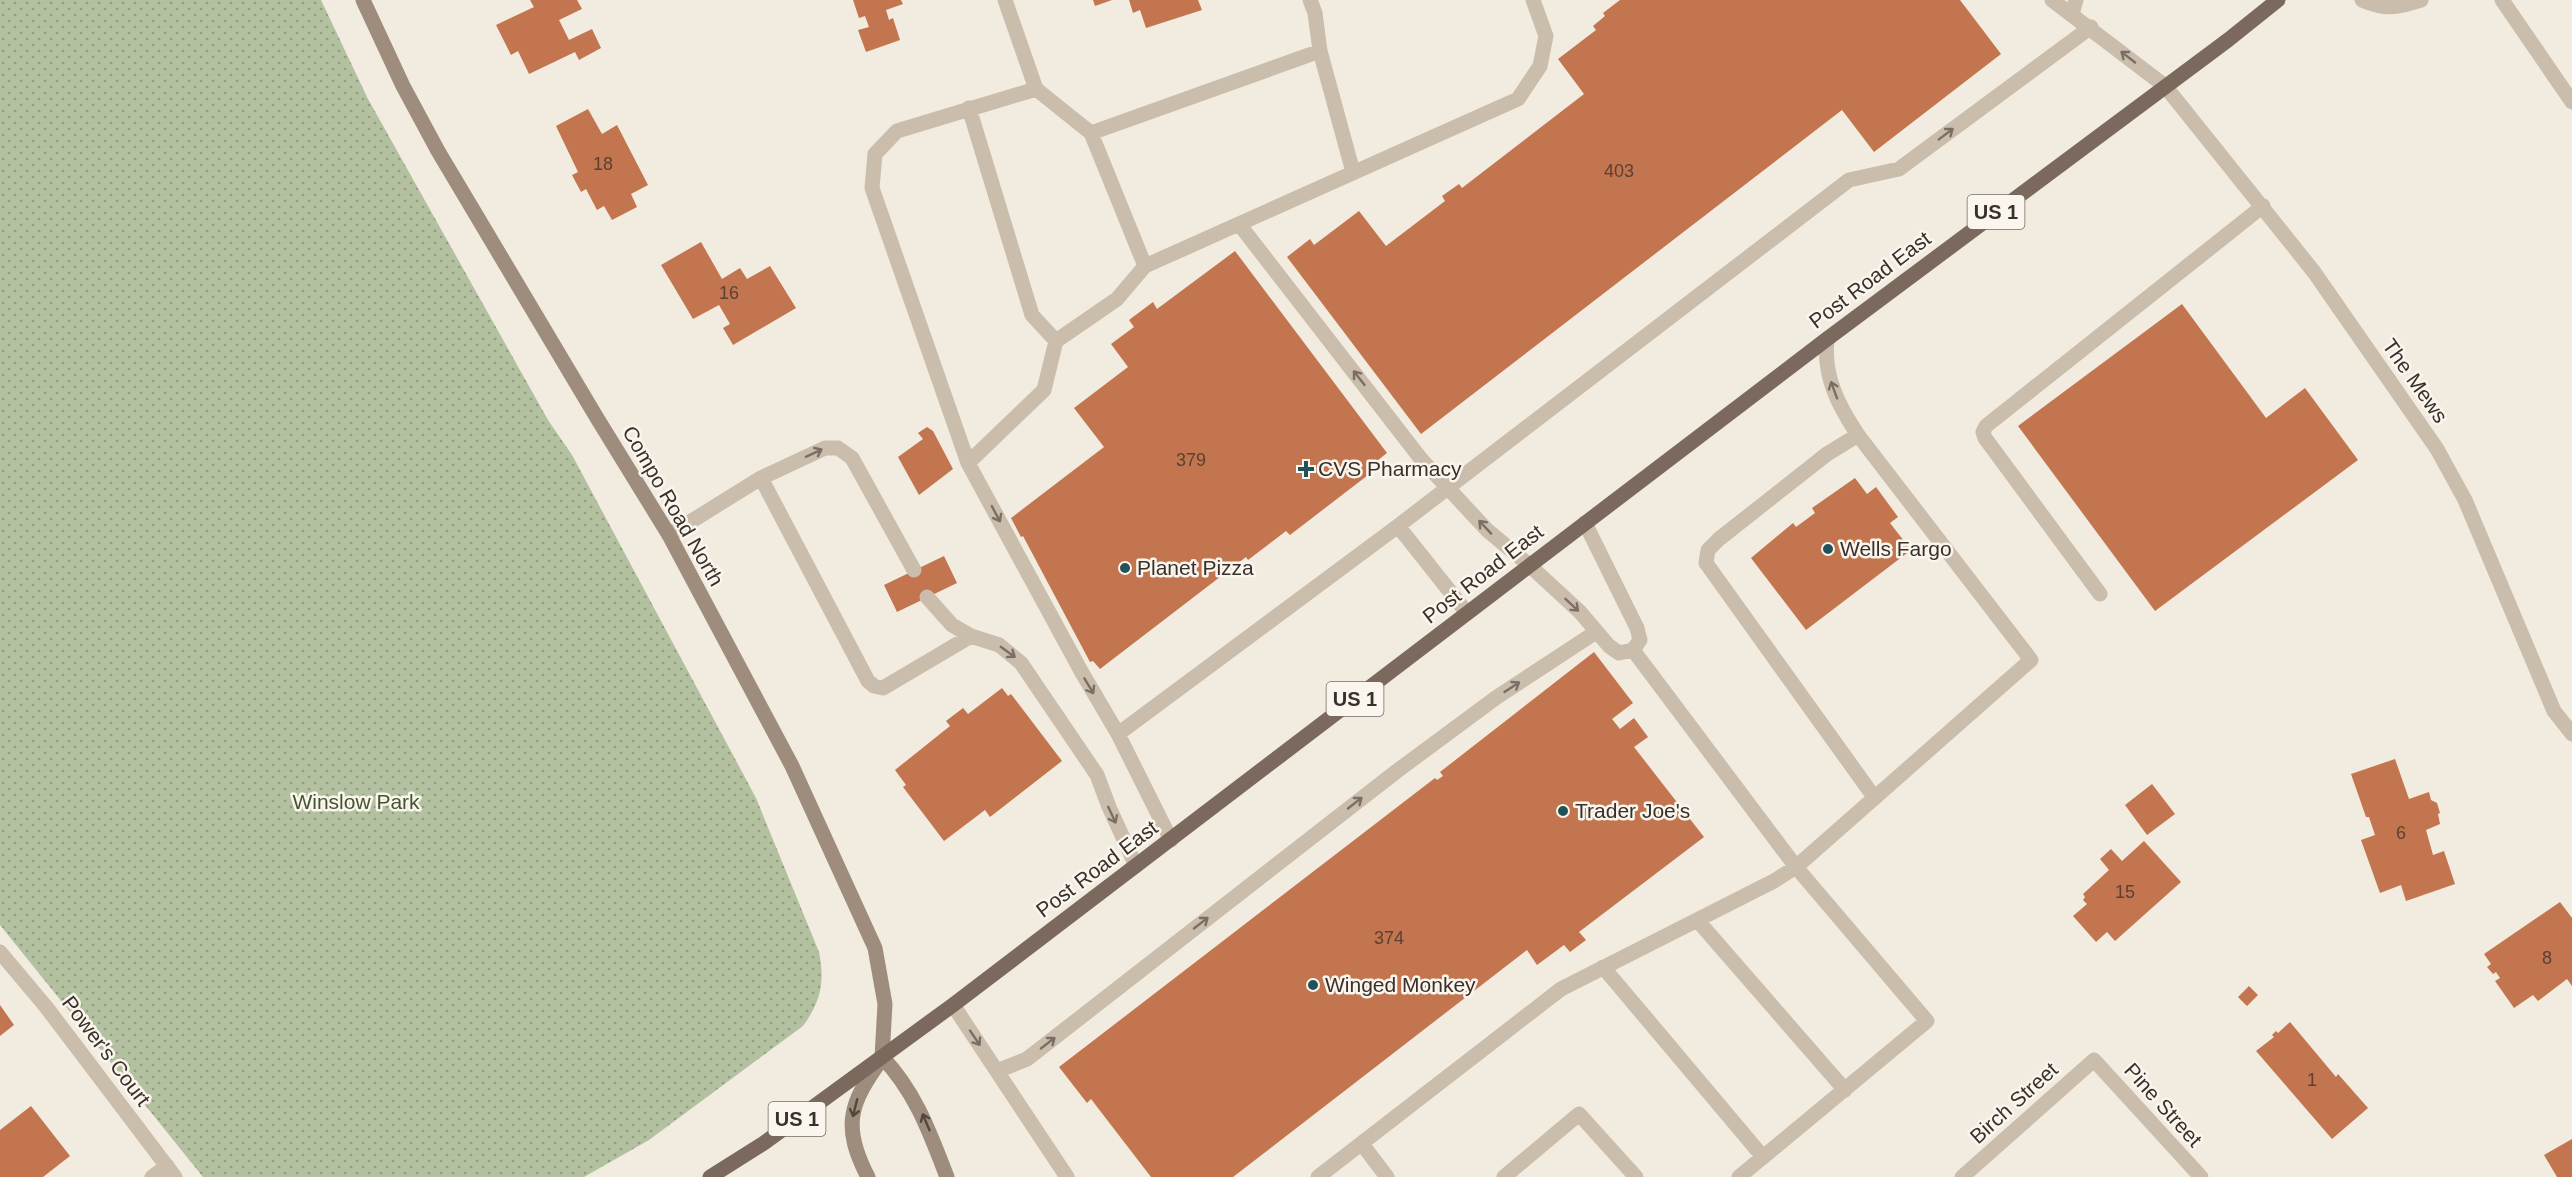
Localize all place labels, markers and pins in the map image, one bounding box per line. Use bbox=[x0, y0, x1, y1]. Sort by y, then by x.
place label: CVS Pharmacy bbox=[1318, 457, 1462, 480]
marker: CVS Pharmacy bbox=[1299, 462, 1313, 476]
place label: Wells Fargo bbox=[1840, 537, 1952, 560]
marker: Wells Fargo bbox=[1821, 542, 1835, 556]
place label: Planet Pizza bbox=[1137, 556, 1254, 579]
marker: Planet Pizza bbox=[1118, 561, 1132, 575]
place label: Trader Joe's bbox=[1575, 799, 1690, 822]
marker: Trader Joe's bbox=[1556, 804, 1570, 818]
place label: Winged Monkey bbox=[1325, 973, 1476, 996]
marker: Winged Monkey bbox=[1306, 978, 1320, 992]

